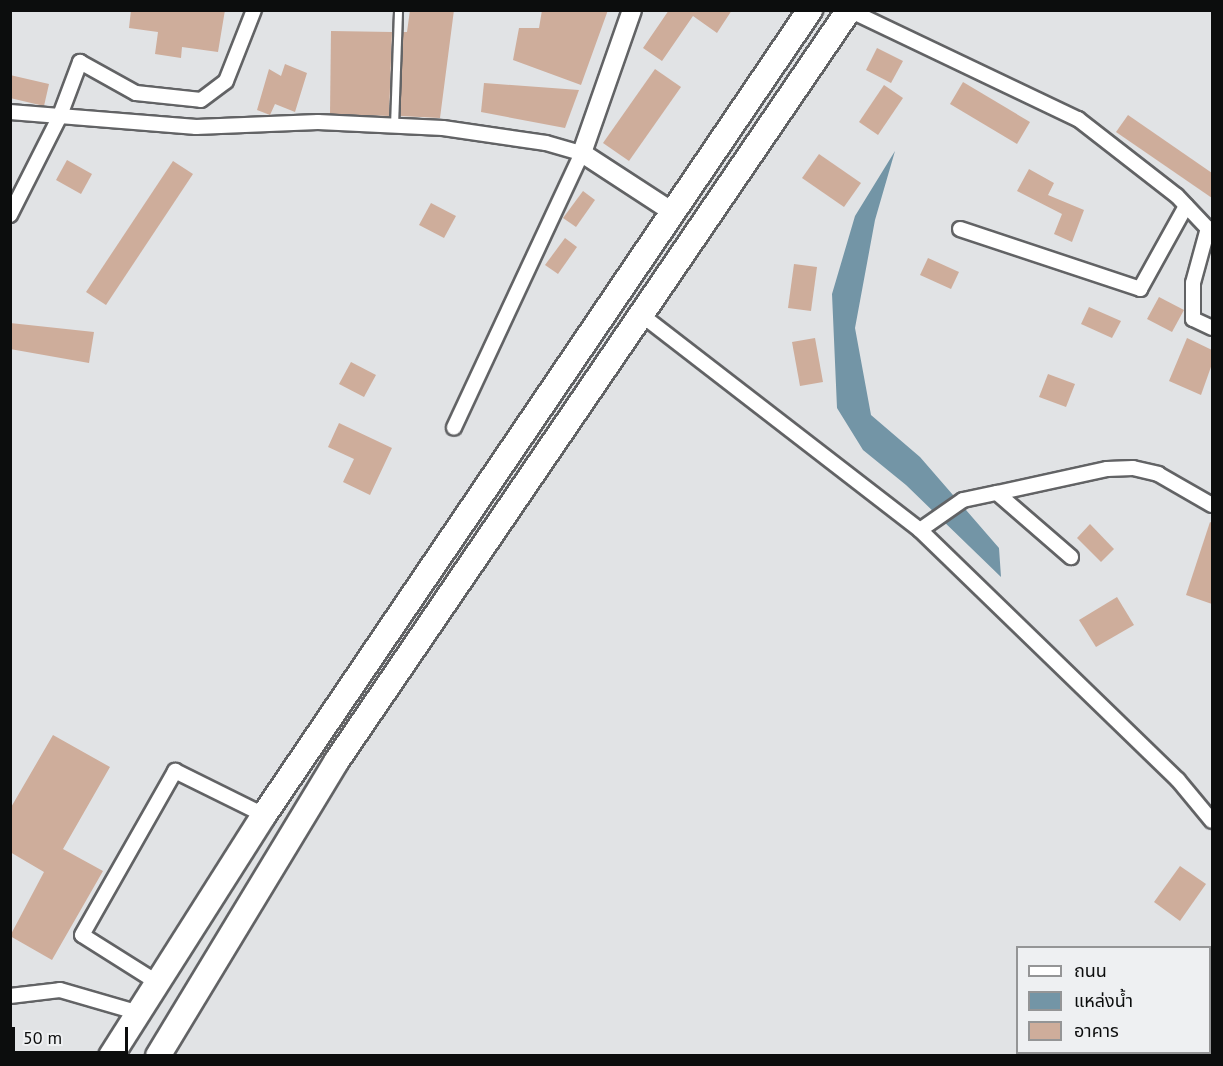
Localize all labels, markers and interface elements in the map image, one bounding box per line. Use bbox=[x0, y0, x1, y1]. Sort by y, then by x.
legend bbox=[1016, 946, 1211, 1054]
text: ถนน bbox=[1074, 959, 1107, 982]
text: แหล่งน้ำ bbox=[1074, 989, 1133, 1012]
scale bar bbox=[15, 1015, 130, 1053]
text: อาคาร bbox=[1074, 1019, 1119, 1042]
text: 50 m bbox=[23, 1026, 62, 1049]

